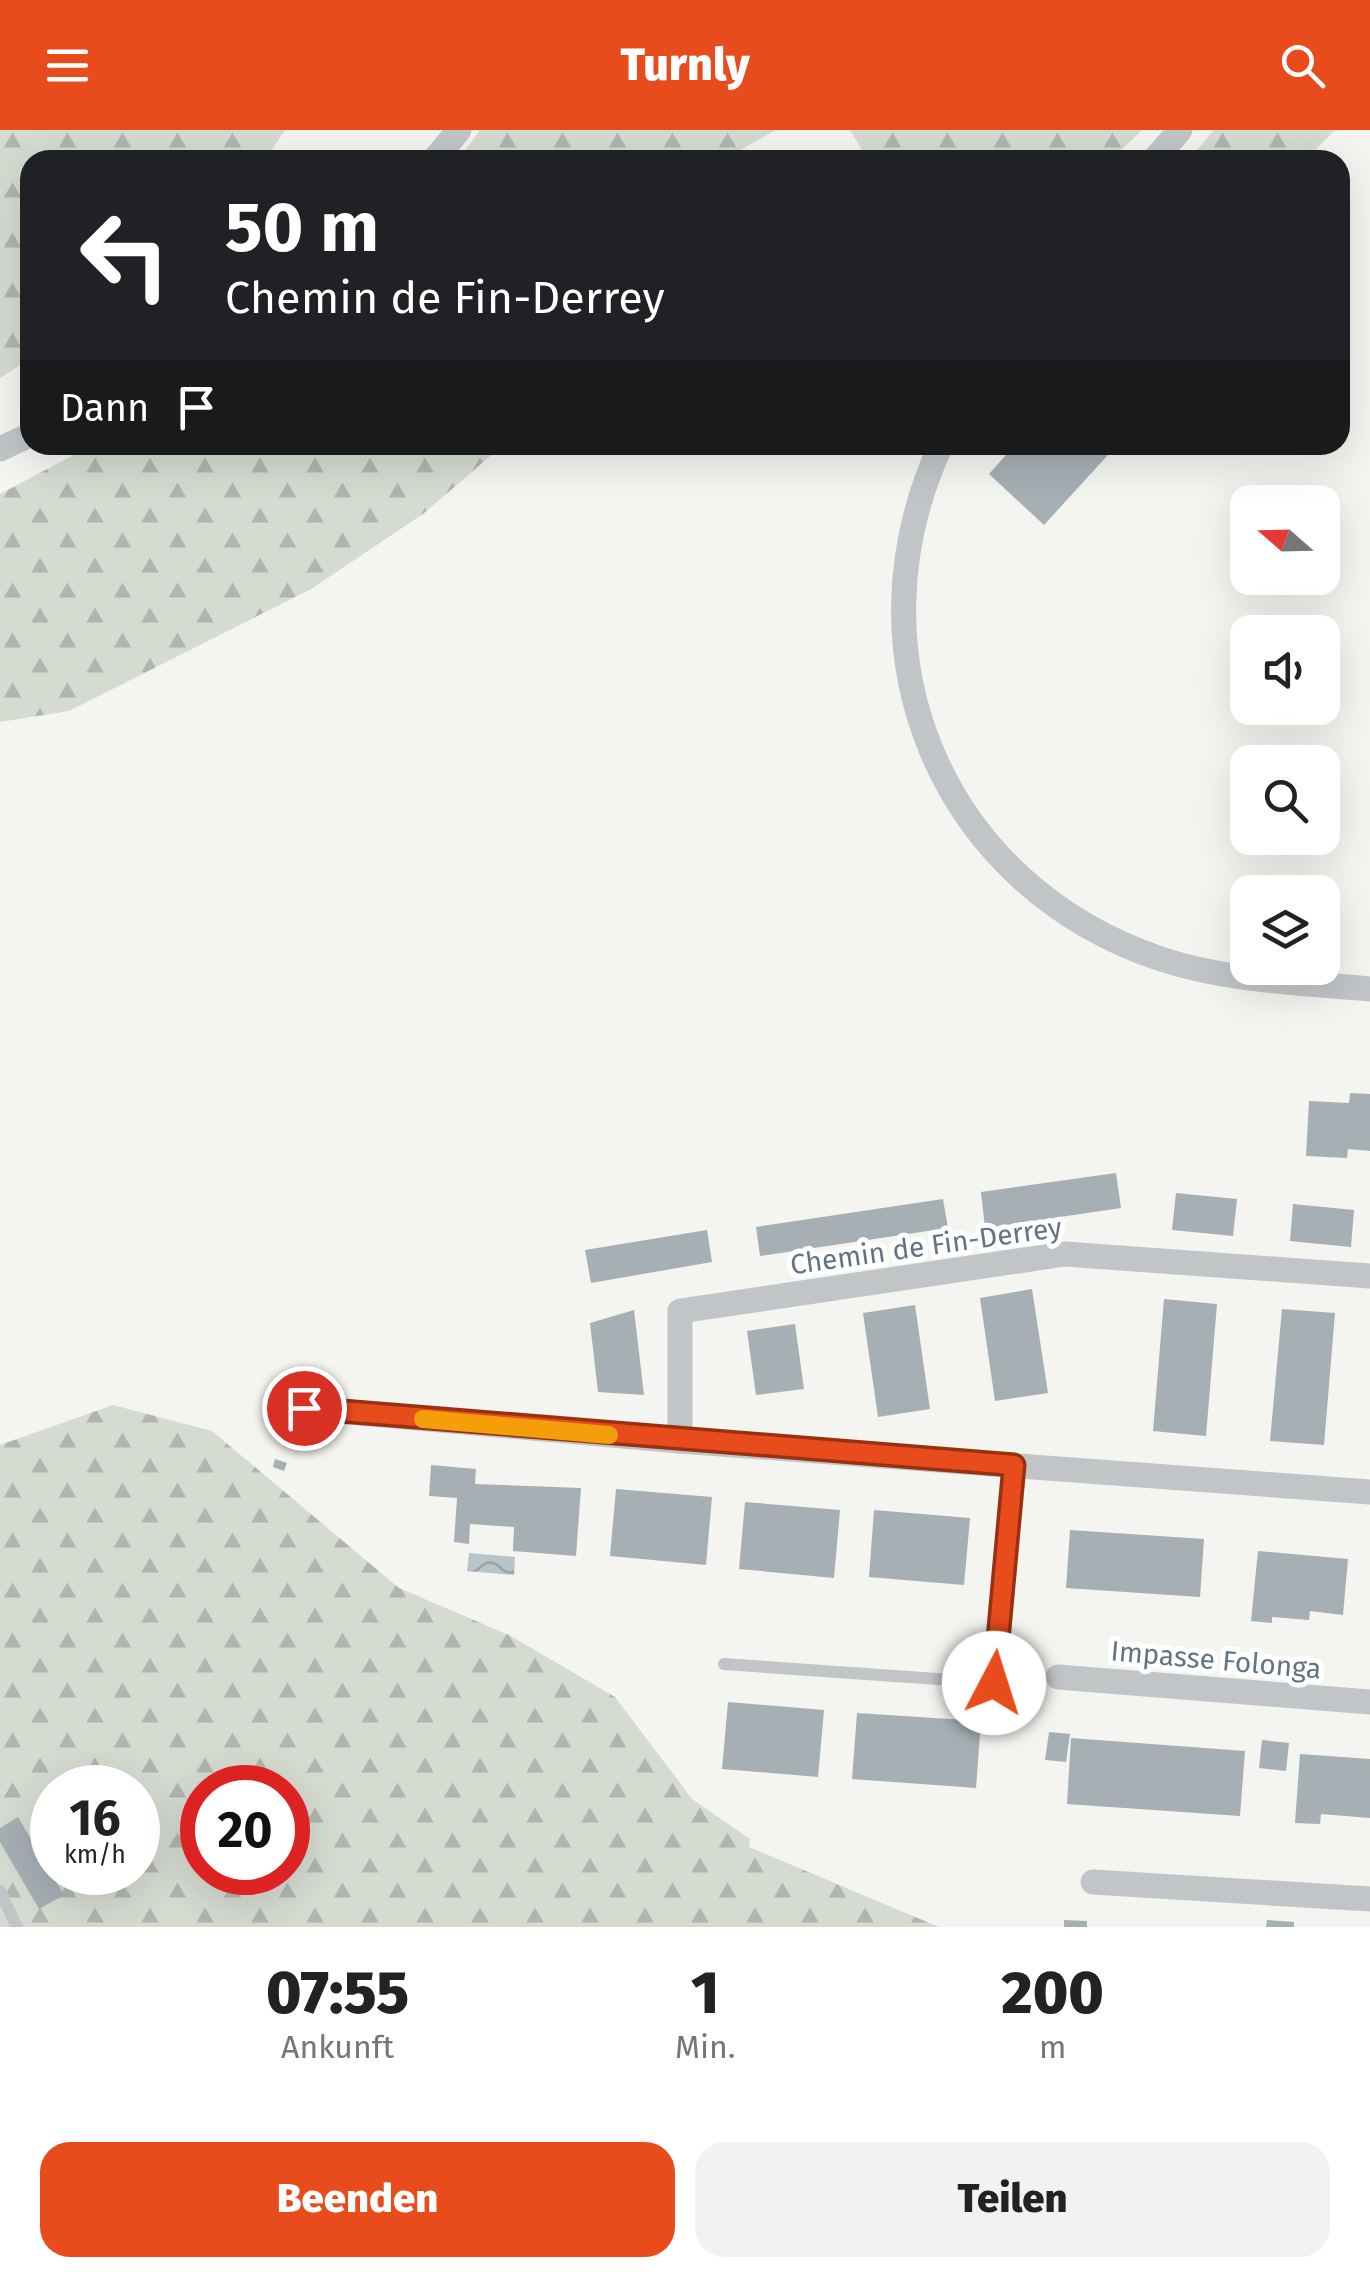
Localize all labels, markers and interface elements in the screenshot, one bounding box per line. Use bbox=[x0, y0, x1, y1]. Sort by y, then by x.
icon: menu bbox=[40, 38, 95, 93]
text: Turnly bbox=[620, 38, 750, 92]
icon: search bbox=[1275, 38, 1330, 93]
text: 50 m bbox=[225, 186, 379, 270]
icon: left bbox=[60, 190, 190, 320]
text: Chemin de Fin-Derrey bbox=[225, 271, 665, 325]
icon: arrive bbox=[169, 380, 224, 435]
text: Dann bbox=[60, 385, 149, 431]
north arrow bbox=[1230, 485, 1340, 595]
map controls bbox=[1230, 485, 1340, 985]
button: sound bbox=[1230, 615, 1340, 725]
button: search bbox=[1230, 745, 1340, 855]
button: layers bbox=[1230, 875, 1340, 985]
street label: Chemin de Fin-Derrey bbox=[788, 1211, 1064, 1281]
pin bbox=[262, 1366, 347, 1451]
icon: arrive bbox=[277, 1381, 332, 1436]
position arrow bbox=[942, 1631, 1046, 1735]
street label: Impasse Folonga bbox=[1109, 1634, 1323, 1686]
speed limit sign: 20 bbox=[180, 1765, 310, 1895]
text: 16 bbox=[69, 1788, 121, 1848]
text: km/h bbox=[64, 1840, 126, 1870]
text: 07:55 bbox=[266, 1957, 409, 2029]
text: 1 bbox=[691, 1957, 719, 2029]
text: 200 bbox=[1001, 1957, 1104, 2029]
text: Ankunft bbox=[281, 2028, 394, 2066]
text: Min. bbox=[675, 2028, 735, 2066]
text: m bbox=[1039, 2028, 1066, 2066]
button: Beenden bbox=[40, 2142, 675, 2257]
button: Teilen bbox=[695, 2142, 1330, 2257]

